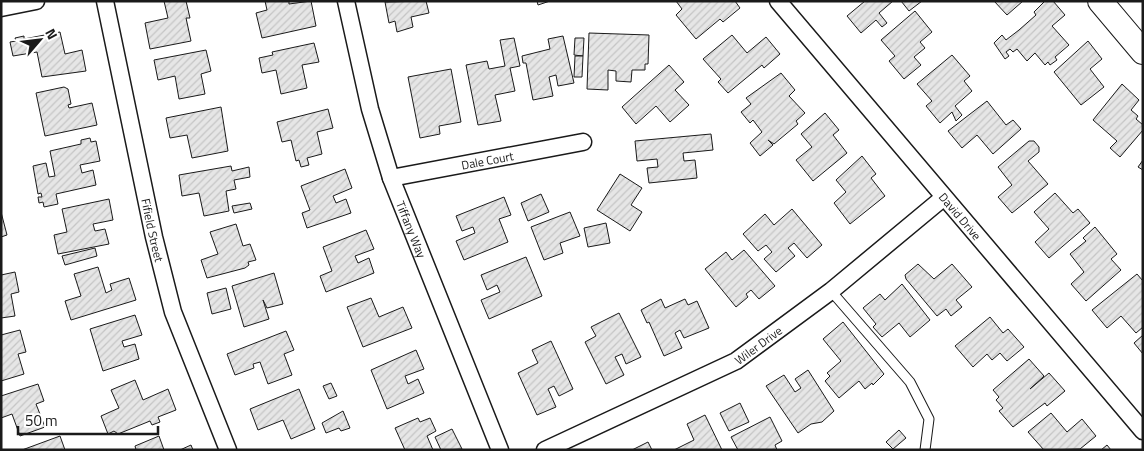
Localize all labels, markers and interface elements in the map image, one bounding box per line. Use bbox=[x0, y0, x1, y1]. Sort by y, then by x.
north arrow bbox=[15, 15, 65, 65]
text: N bbox=[40, 24, 63, 43]
street label: Dale Court bbox=[460, 146, 516, 174]
street label: David Drive bbox=[935, 188, 986, 244]
street label: Fifield Street bbox=[137, 197, 170, 264]
street label: Tiffany Way bbox=[392, 198, 432, 261]
street label: Wiler Drive bbox=[730, 321, 786, 369]
scale bar bbox=[18, 404, 158, 436]
text: 50 m bbox=[25, 409, 58, 432]

